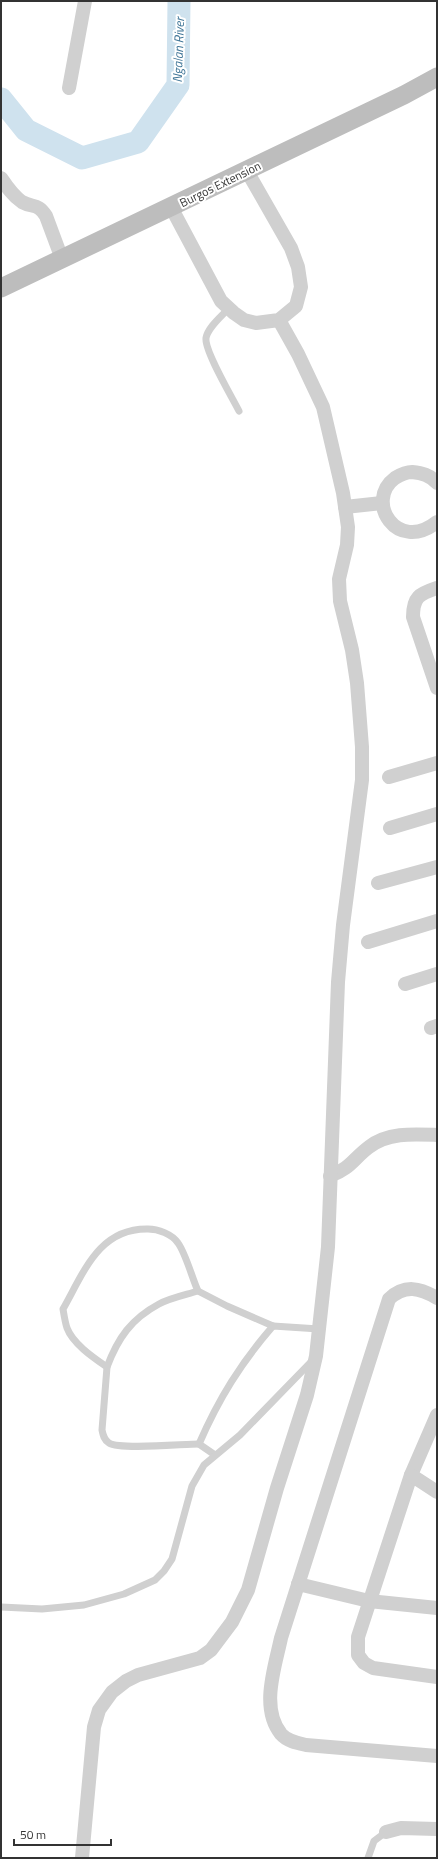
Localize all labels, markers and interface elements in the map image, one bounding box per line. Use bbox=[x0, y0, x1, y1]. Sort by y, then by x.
water label: Ngalan River bbox=[167, 15, 189, 83]
street label: Burgos Extension bbox=[176, 156, 264, 212]
scale bar bbox=[14, 1821, 111, 1847]
text: 50 m bbox=[20, 1825, 46, 1844]

